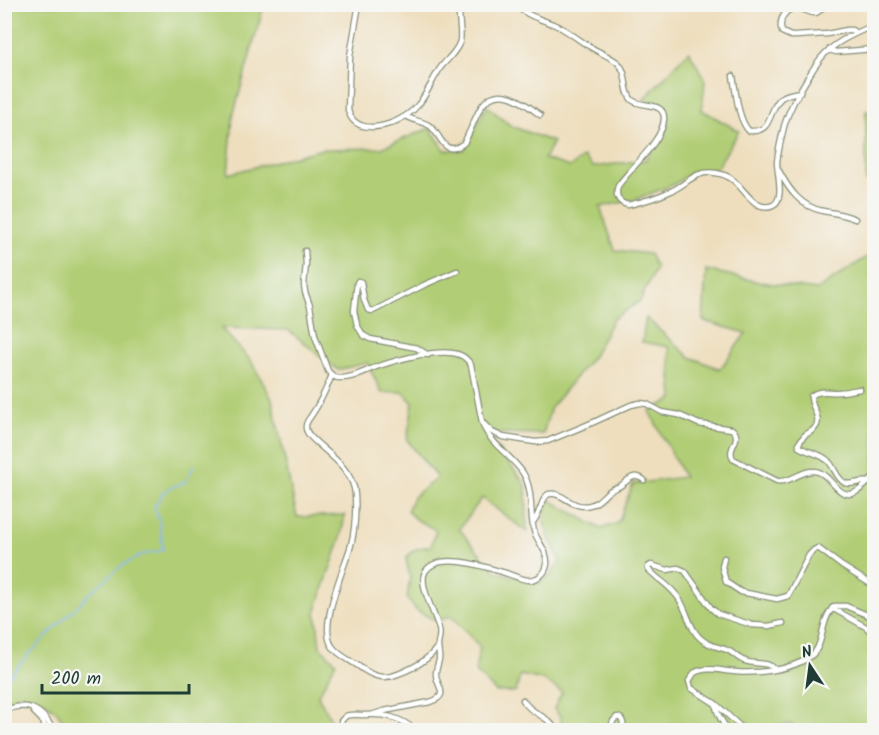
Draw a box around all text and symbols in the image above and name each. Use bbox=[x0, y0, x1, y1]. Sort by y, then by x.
north arrow bbox=[780, 636, 840, 696]
text: N bbox=[799, 640, 815, 666]
scale bar bbox=[42, 657, 189, 695]
text: 200 m bbox=[51, 665, 101, 694]

